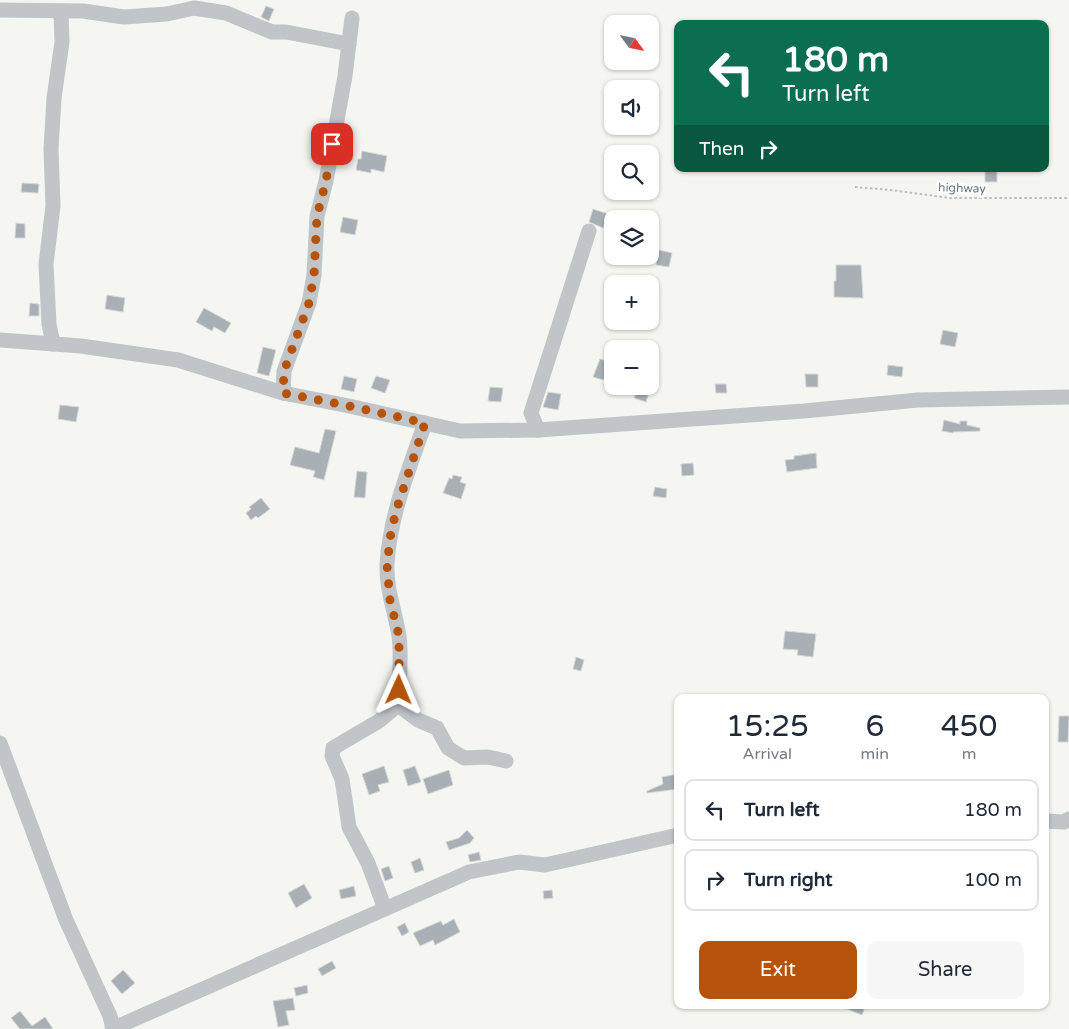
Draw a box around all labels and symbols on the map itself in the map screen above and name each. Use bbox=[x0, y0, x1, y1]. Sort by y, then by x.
north arrow bbox=[604, 15, 659, 70]
pin bbox=[311, 123, 353, 165]
street label: highway bbox=[938, 180, 987, 196]
position arrow bbox=[372, 663, 424, 715]

